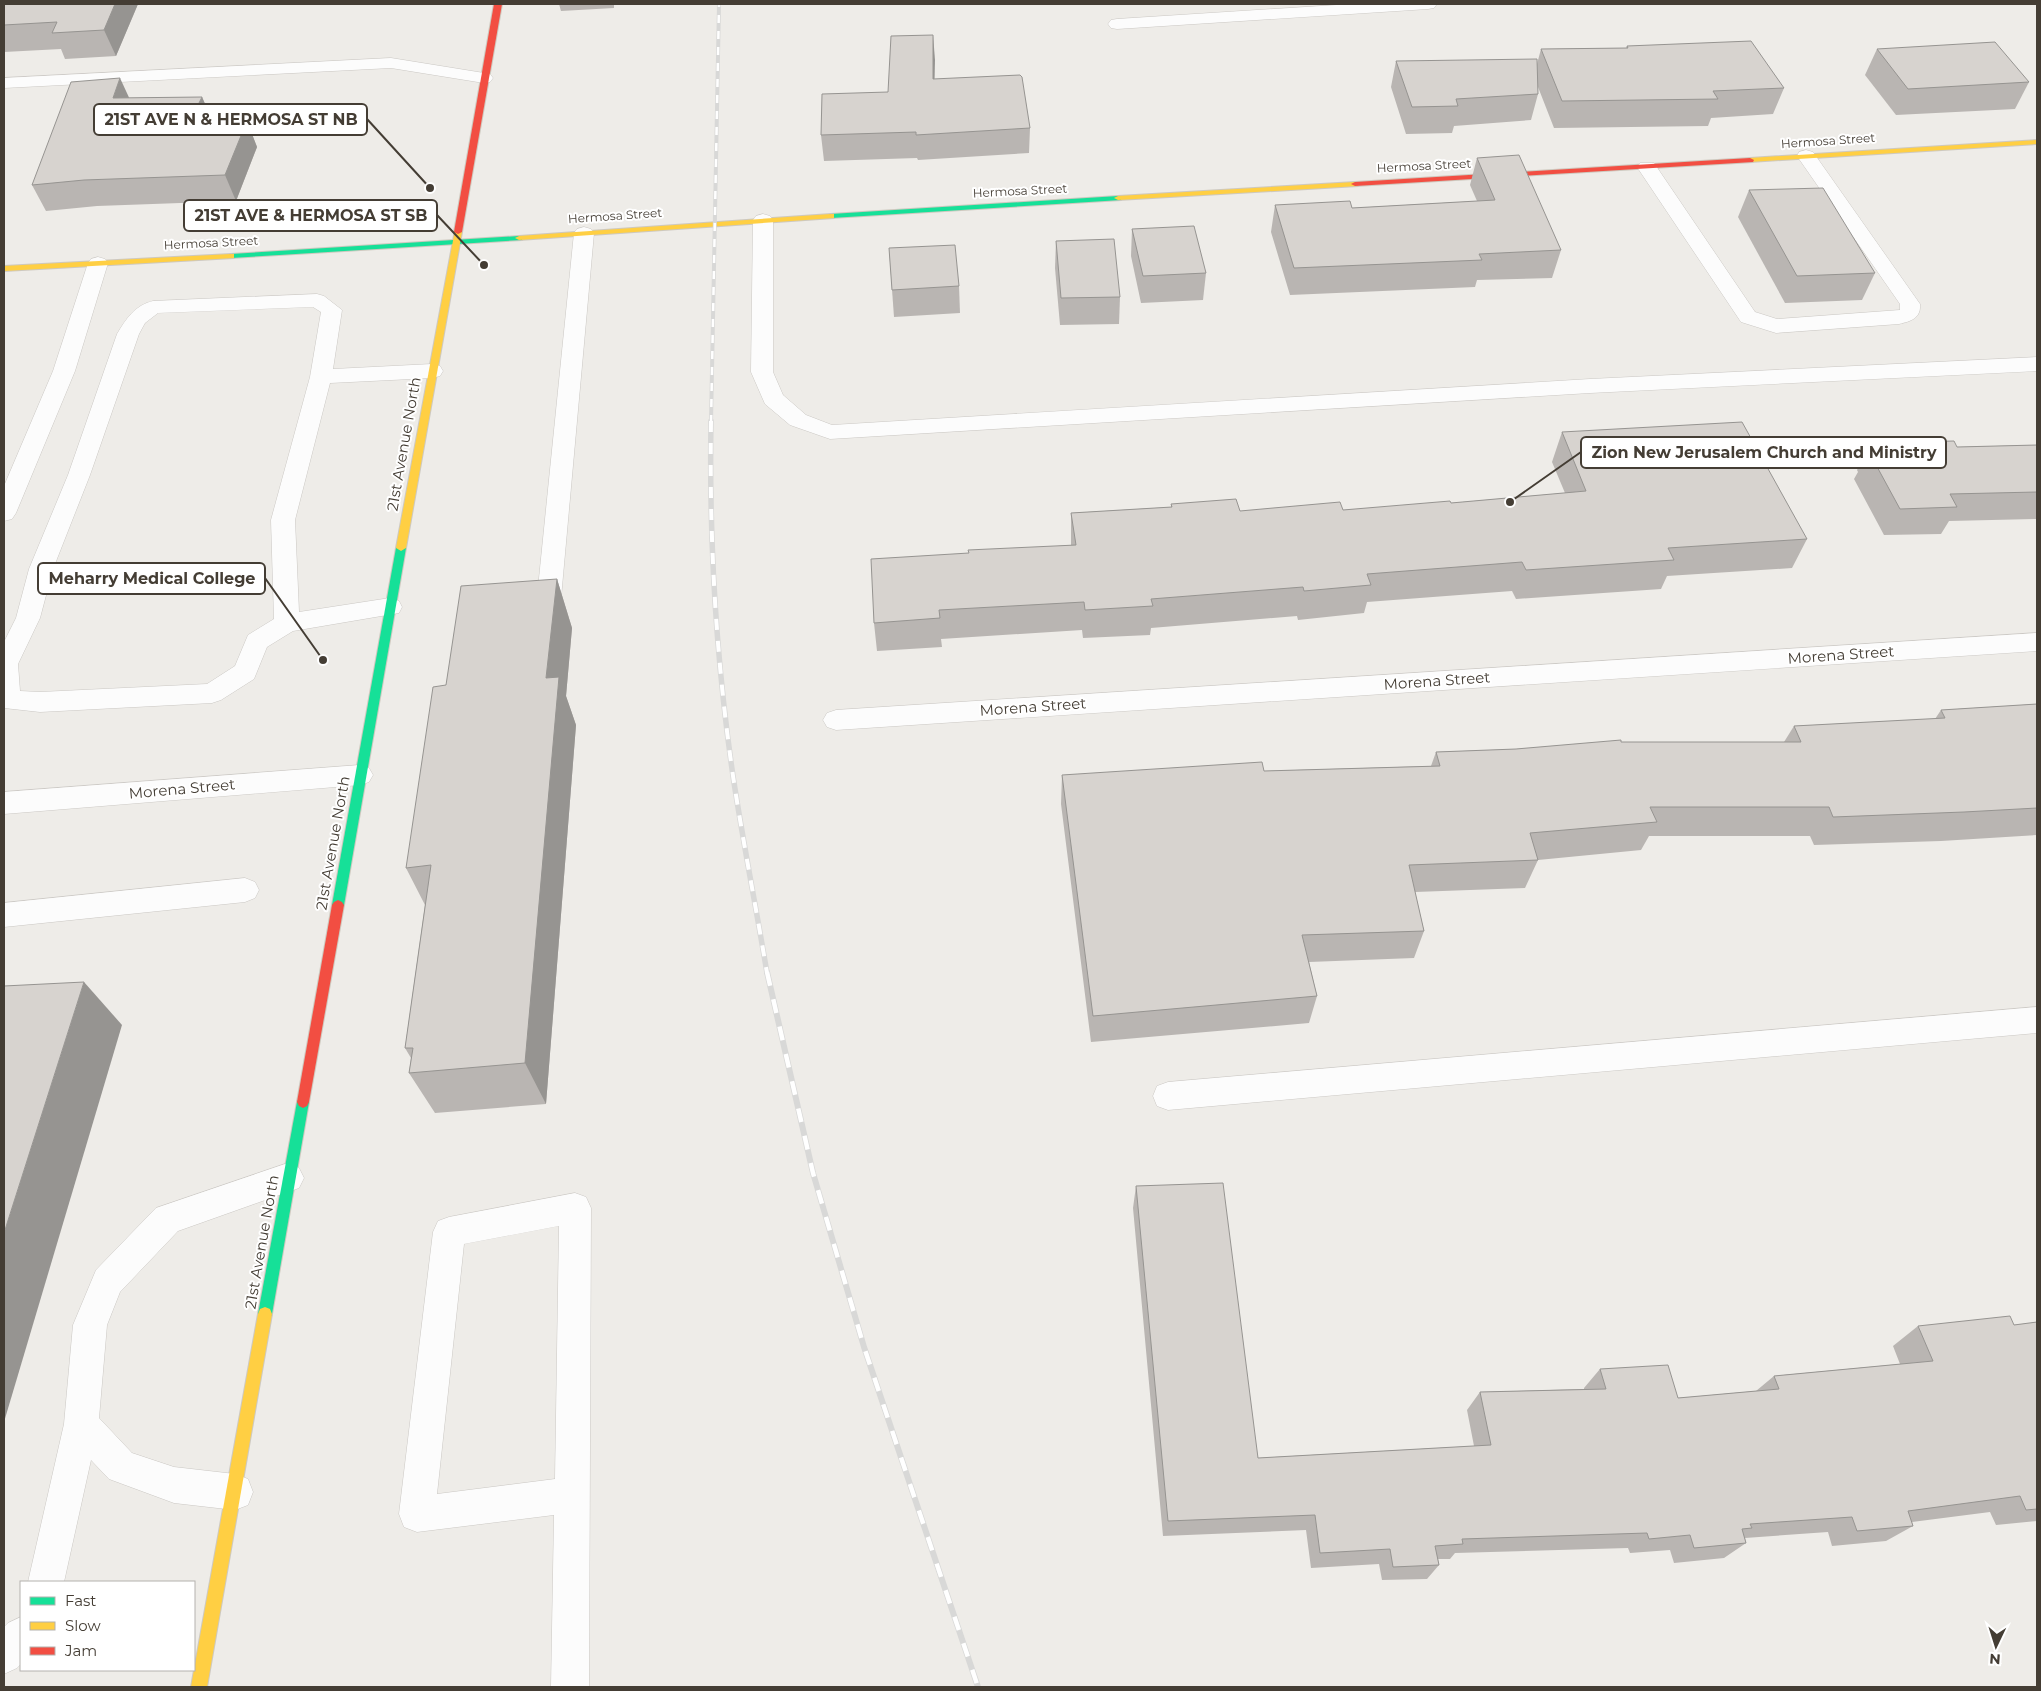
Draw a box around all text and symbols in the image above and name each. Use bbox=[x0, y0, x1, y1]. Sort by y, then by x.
callout: 21ST AVE N & HERMOSA ST NB bbox=[94, 104, 367, 135]
text: 21ST AVE N & HERMOSA ST NB bbox=[104, 110, 358, 129]
street label: Hermosa Street bbox=[1780, 130, 1876, 151]
street label: Hermosa Street bbox=[1376, 156, 1472, 175]
street label: Hermosa Street bbox=[972, 181, 1068, 200]
callout: 21ST AVE & HERMOSA ST SB bbox=[184, 200, 437, 231]
street label: Hermosa Street bbox=[567, 205, 663, 226]
text: 21ST AVE & HERMOSA ST SB bbox=[194, 206, 428, 225]
street label: Hermosa Street bbox=[163, 233, 259, 252]
street label: 21st Avenue North bbox=[382, 375, 425, 512]
callout: Zion New Jerusalem Church and Ministry bbox=[1581, 437, 1946, 468]
text: Zion New Jerusalem Church and Ministry bbox=[1591, 443, 1937, 462]
callout: Meharry Medical College bbox=[38, 563, 265, 594]
text: Meharry Medical College bbox=[49, 569, 255, 588]
street label: Morena Street bbox=[1787, 641, 1895, 668]
street label: Morena Street bbox=[1383, 667, 1491, 694]
street label: Morena Street bbox=[979, 693, 1087, 720]
street label: Morena Street bbox=[128, 774, 236, 803]
street label: 21st Avenue North bbox=[311, 774, 354, 911]
street label: 21st Avenue North bbox=[240, 1173, 283, 1310]
legend bbox=[20, 1581, 195, 1671]
text: Fast bbox=[65, 1591, 96, 1610]
text: Slow bbox=[65, 1616, 101, 1635]
north arrow bbox=[1971, 1621, 2021, 1671]
text: Jam bbox=[64, 1641, 97, 1660]
text: N bbox=[1989, 1650, 2001, 1668]

